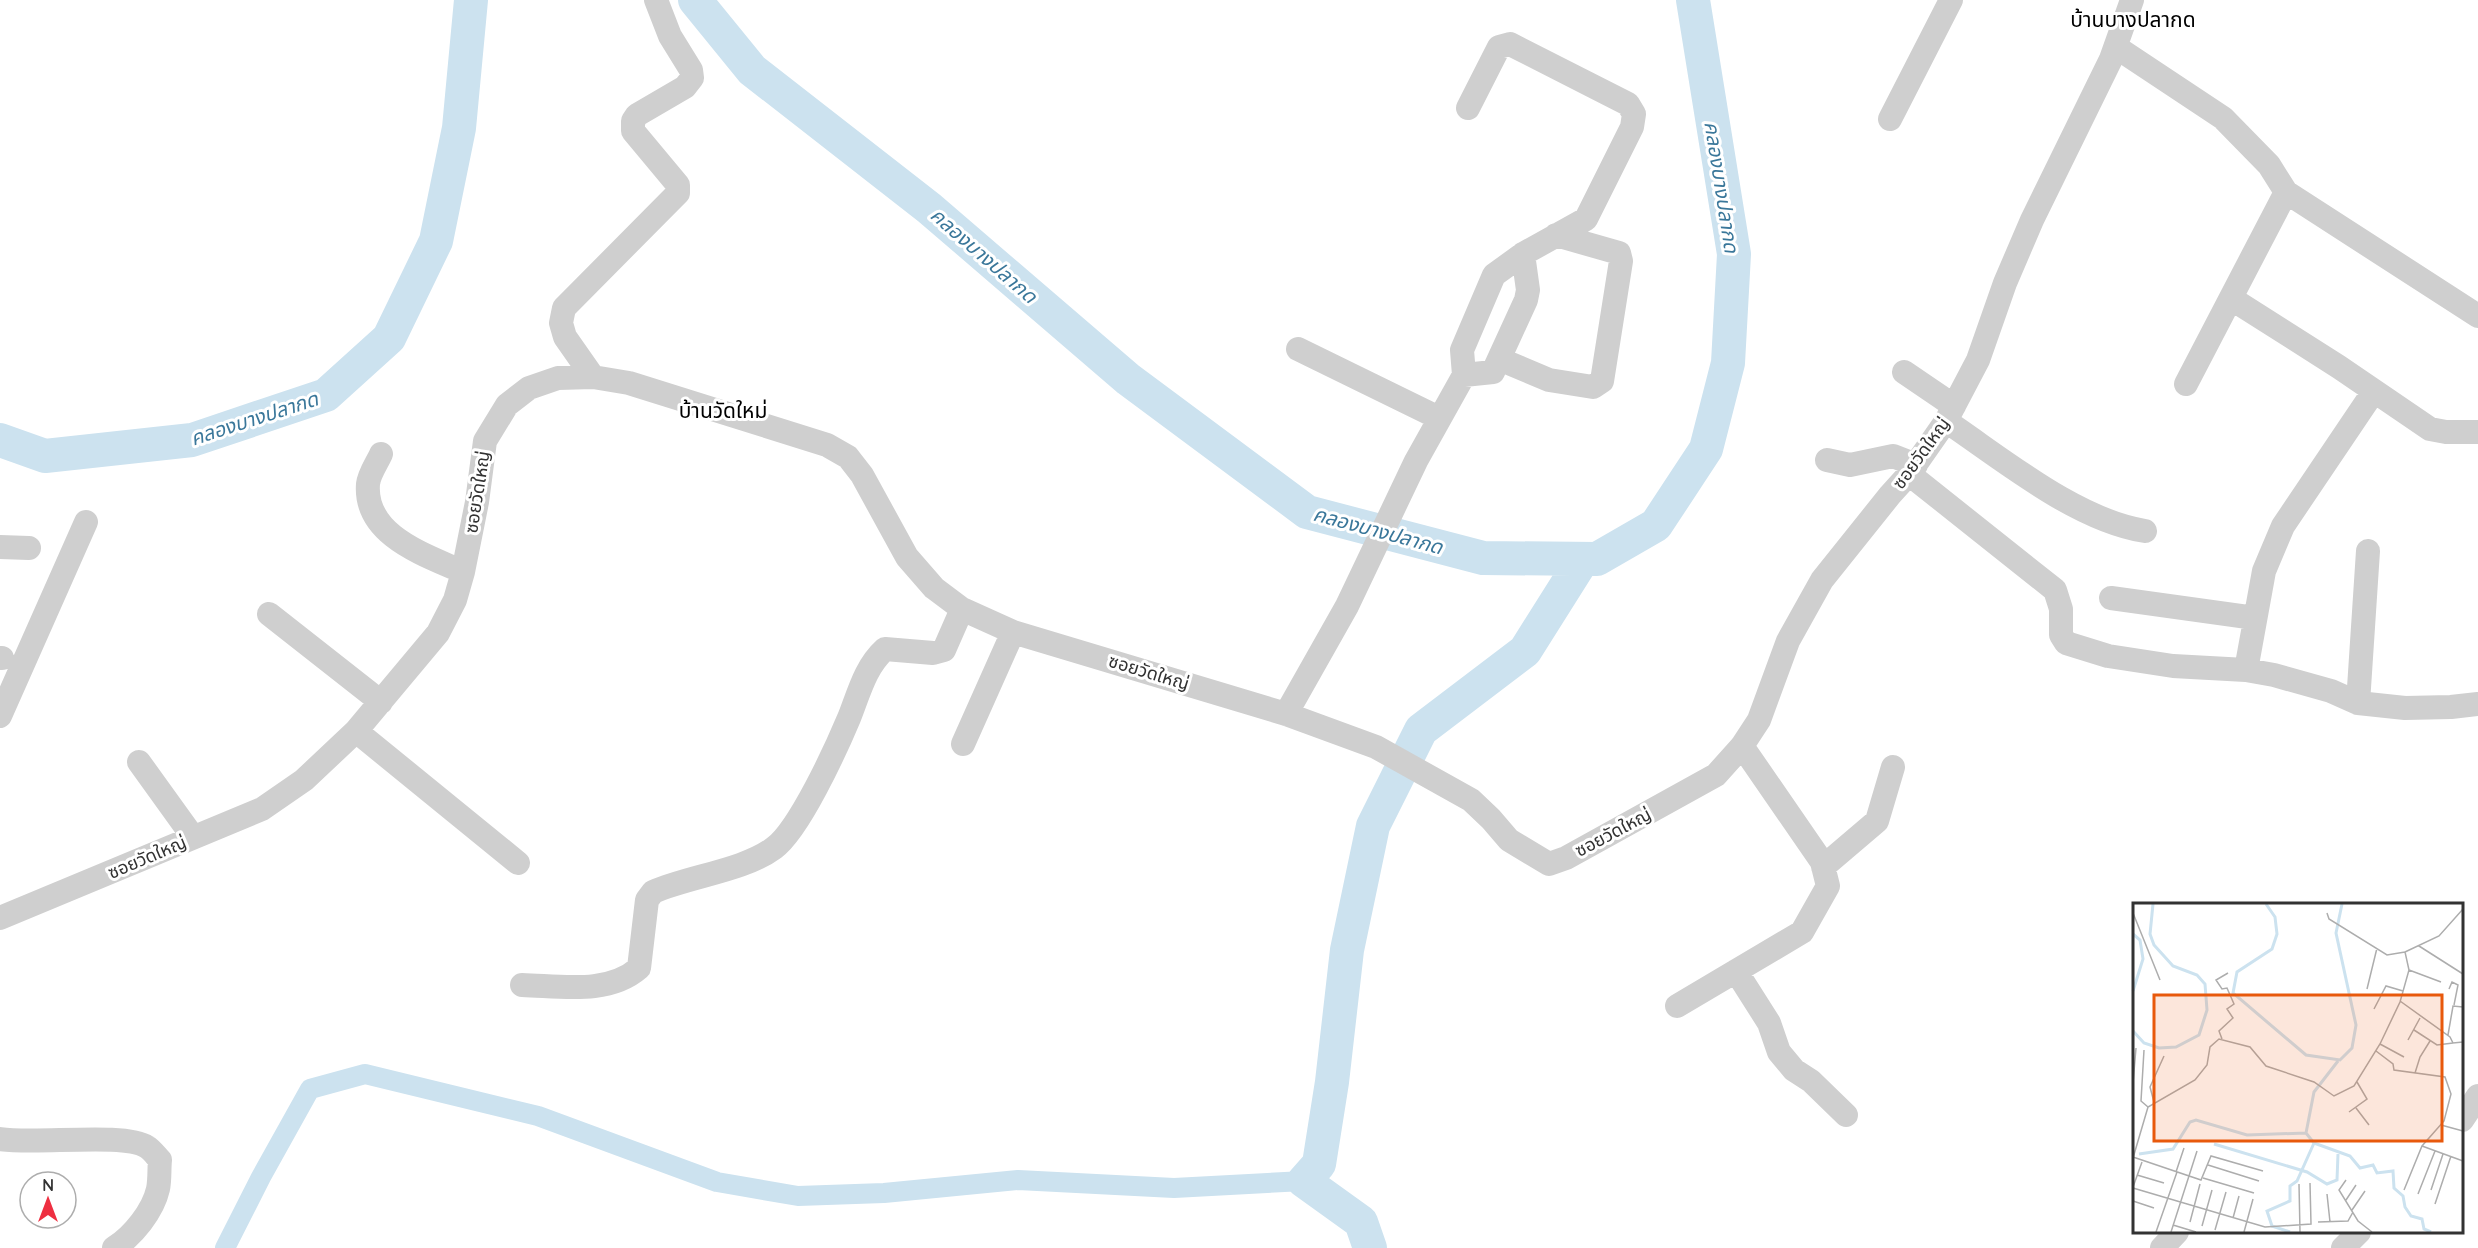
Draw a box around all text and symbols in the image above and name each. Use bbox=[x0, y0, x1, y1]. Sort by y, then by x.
district label: บ้านบางปลากด bbox=[2070, 6, 2196, 32]
water label: คลองบางปลากด bbox=[1699, 119, 1745, 255]
water label: คลองบางปลากด bbox=[926, 202, 1043, 308]
water label: คลองบางปลากด bbox=[187, 385, 322, 450]
district label: บ้านวัดใหม่ bbox=[679, 397, 767, 423]
street label: ซอยวัดใหญ่ bbox=[1887, 413, 1955, 493]
street label: ซอยวัดใหญ่ bbox=[459, 449, 495, 535]
water label: คลองบางปลากด bbox=[1311, 501, 1446, 559]
street label: ซอยวัดใหญ่ bbox=[1106, 649, 1192, 695]
street label: ซอยวัดใหญ่ bbox=[1571, 802, 1655, 862]
street label: ซอยวัดใหญ่ bbox=[104, 830, 190, 884]
inset map bbox=[2133, 903, 2463, 1233]
north arrow bbox=[18, 1170, 78, 1230]
text: N bbox=[42, 1175, 54, 1195]

